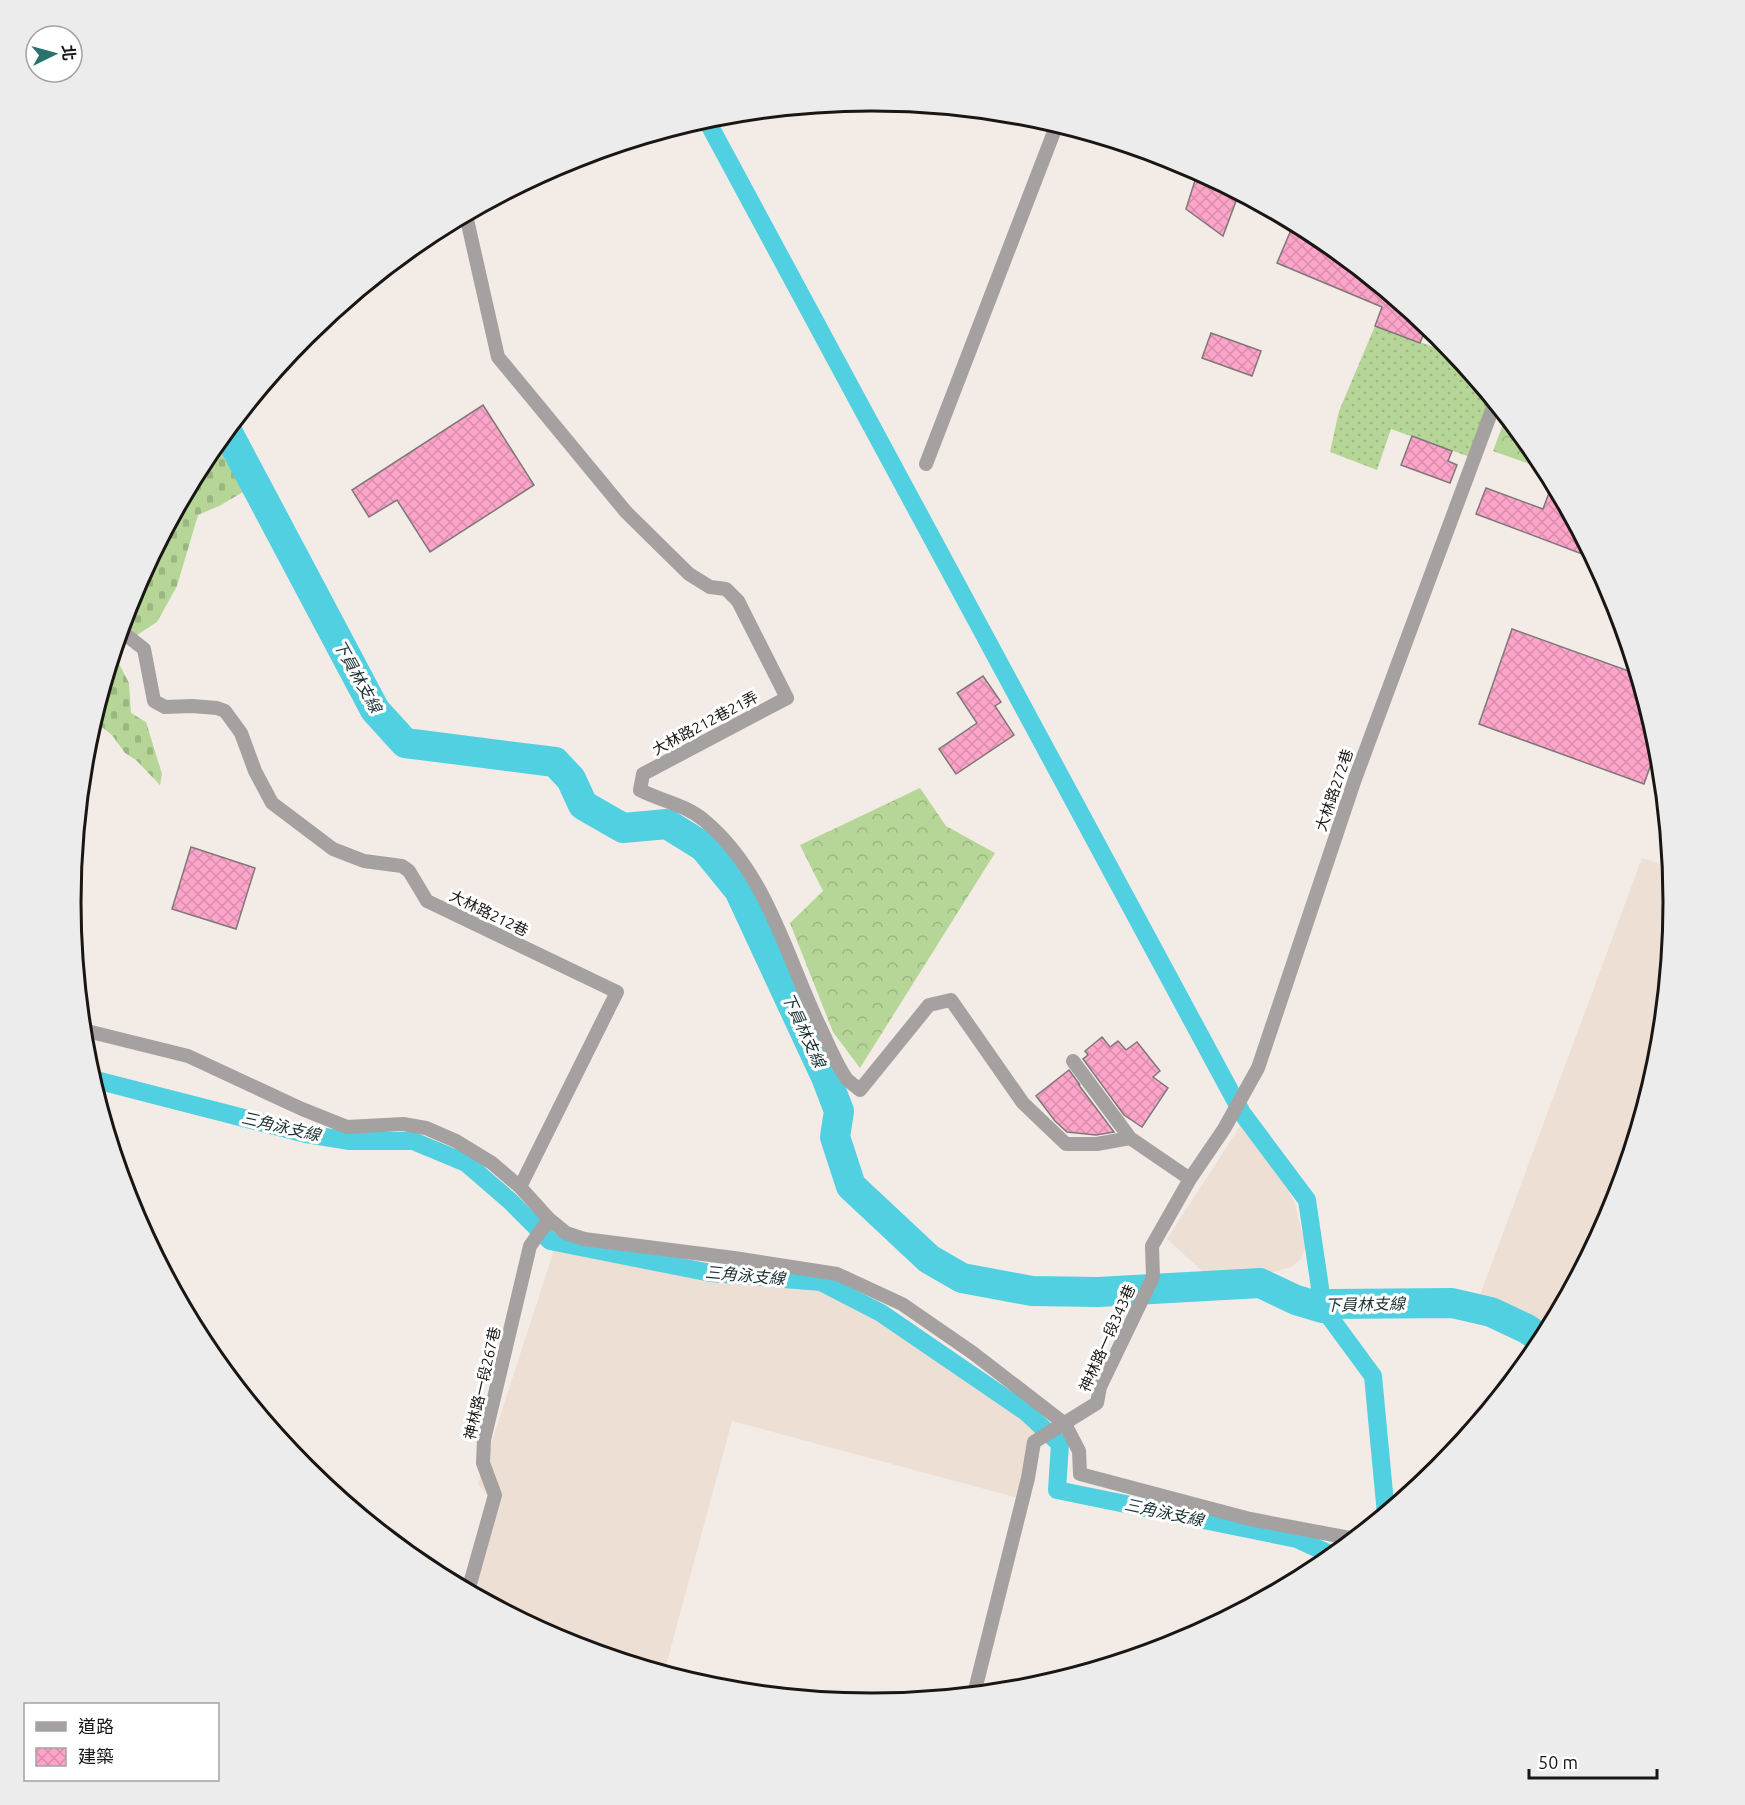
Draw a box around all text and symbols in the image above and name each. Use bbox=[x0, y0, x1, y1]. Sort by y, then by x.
north arrow bbox=[24, 24, 84, 84]
text: 北 bbox=[59, 44, 79, 61]
water label: 下員林支線 bbox=[331, 637, 386, 717]
street label: 大林路212巷21弄 bbox=[649, 688, 761, 758]
street label: 大林路272巷 bbox=[1312, 747, 1356, 833]
street label: 大林路212巷 bbox=[447, 887, 531, 939]
water label: 下員林支線 bbox=[779, 990, 830, 1072]
water label: 三角泳支線 bbox=[240, 1108, 324, 1144]
water label: 三角泳支線 bbox=[704, 1263, 788, 1288]
street label: 神林路一段343巷 bbox=[1076, 1282, 1138, 1394]
water label: 下員林支線 bbox=[1325, 1294, 1407, 1314]
street label: 神林路一段267巷 bbox=[461, 1325, 503, 1441]
water label: 三角泳支線 bbox=[1123, 1495, 1207, 1530]
legend bbox=[24, 1703, 219, 1781]
text: 道路 bbox=[78, 1716, 114, 1736]
scale bar bbox=[1529, 1742, 1656, 1780]
text: 建築 bbox=[78, 1746, 114, 1766]
text: 50 m bbox=[1538, 1752, 1578, 1772]

